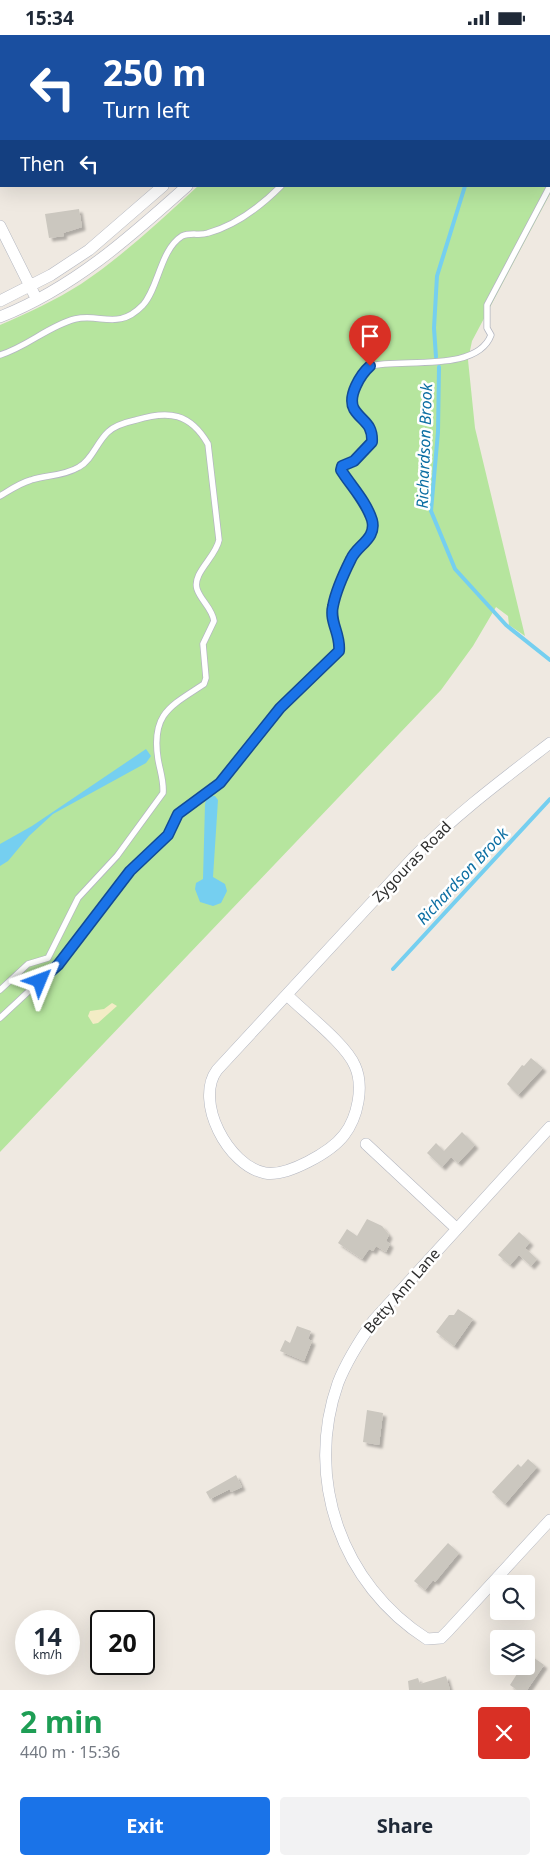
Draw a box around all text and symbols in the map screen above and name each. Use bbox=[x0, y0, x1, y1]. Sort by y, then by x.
text: 15:34 bbox=[25, 5, 74, 31]
text: 250 m bbox=[103, 49, 206, 96]
icon: left bbox=[20, 55, 85, 120]
text: Turn left bbox=[103, 94, 190, 124]
icon: left bbox=[75, 150, 103, 178]
text: Then bbox=[20, 151, 65, 177]
pin bbox=[349, 315, 391, 366]
icon: arrive bbox=[356, 322, 384, 350]
water label: Richardson Brook bbox=[411, 382, 437, 509]
street label: Zygouras Road bbox=[368, 817, 455, 906]
water label: Richardson Brook bbox=[411, 822, 513, 929]
position arrow bbox=[13, 954, 65, 1006]
street label: Betty Ann Lane bbox=[359, 1244, 444, 1337]
map controls bbox=[490, 1575, 535, 1675]
button: search bbox=[490, 1575, 535, 1620]
speed limit sign: 20 bbox=[90, 1610, 155, 1675]
text: 14 bbox=[33, 1619, 62, 1653]
button: layers bbox=[490, 1630, 535, 1675]
text: km/h bbox=[33, 1646, 62, 1663]
text: 2 min bbox=[20, 1701, 103, 1742]
button: close bbox=[478, 1707, 530, 1759]
text: 440 m · 15:36 bbox=[20, 1741, 120, 1763]
button: Exit bbox=[20, 1797, 270, 1855]
button: Share bbox=[280, 1797, 530, 1855]

